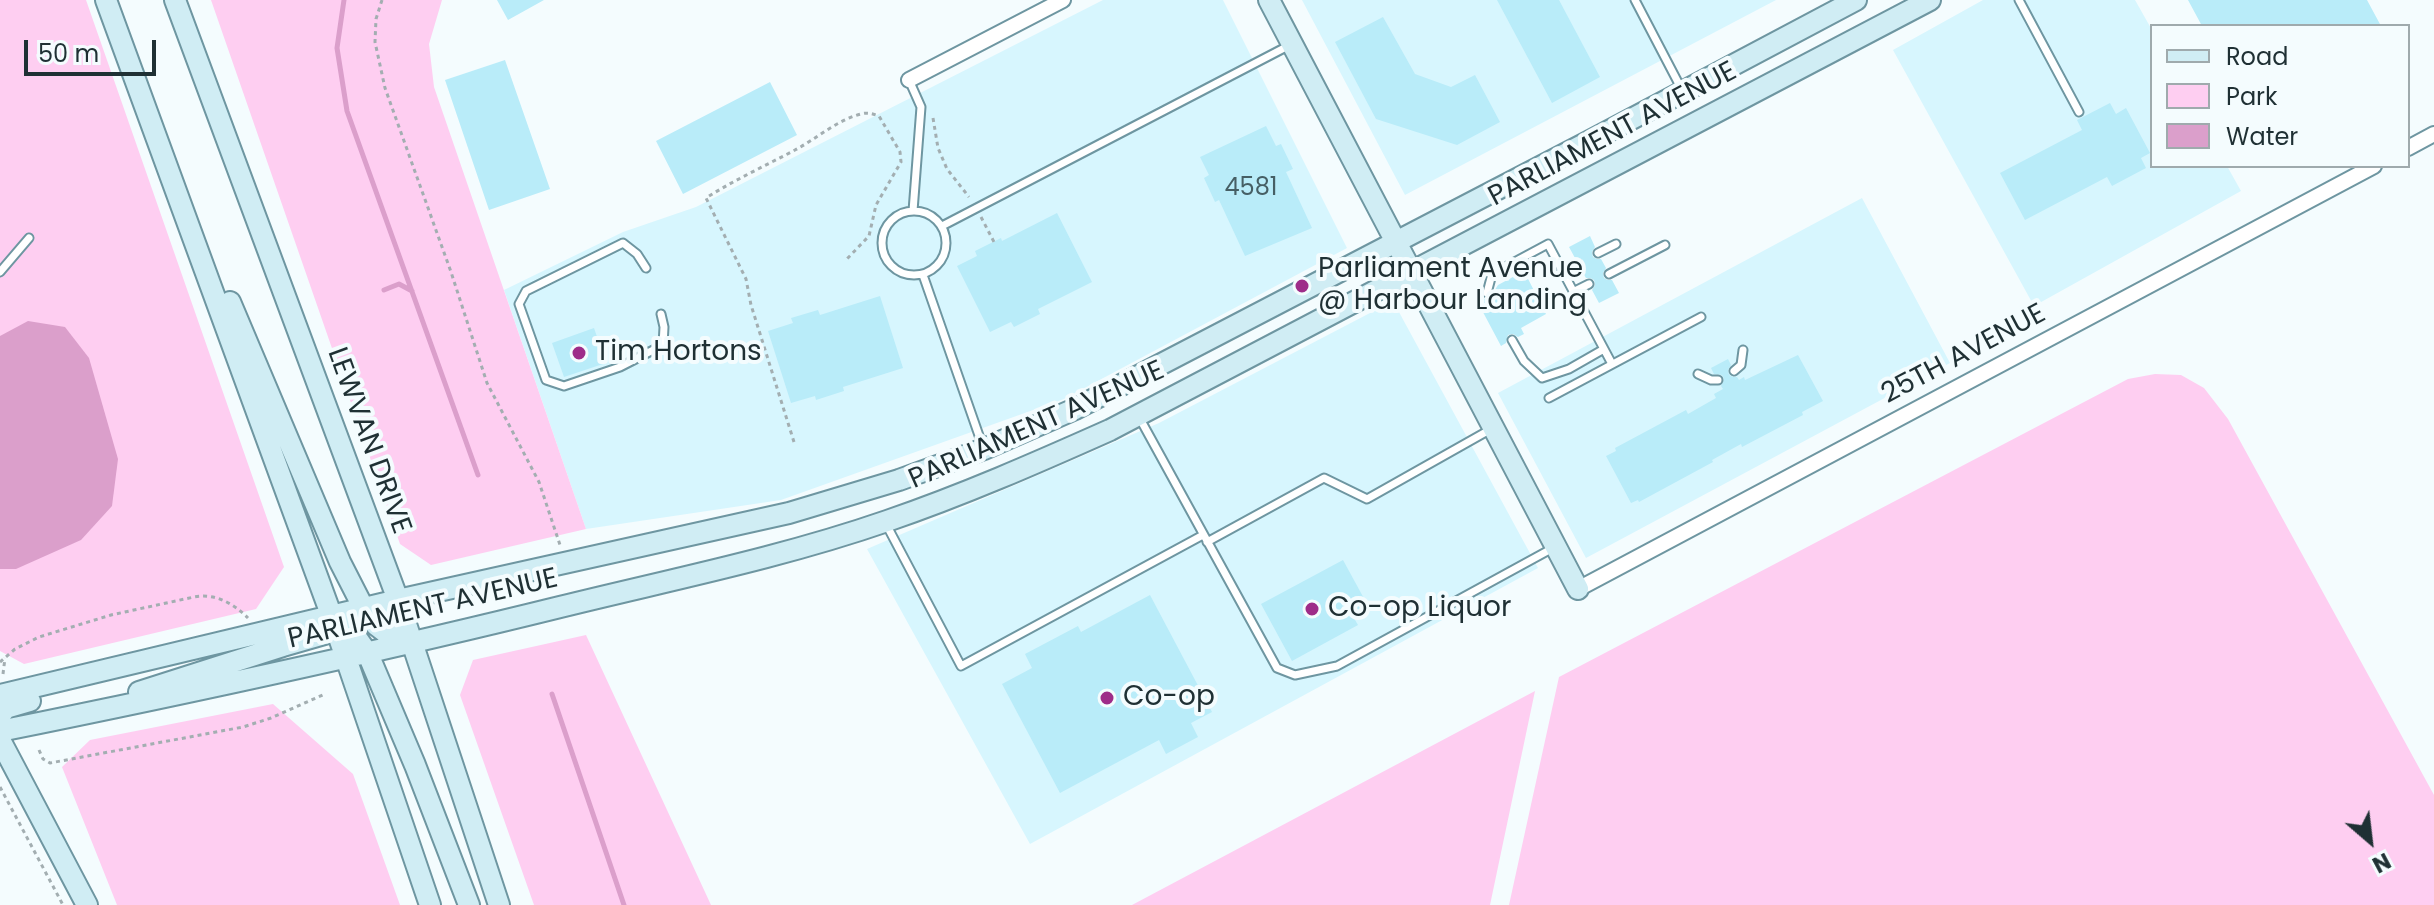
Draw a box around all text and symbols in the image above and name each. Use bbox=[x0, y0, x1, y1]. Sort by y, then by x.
scale bar bbox=[28, 24, 160, 74]
legend bbox=[2150, 24, 2410, 168]
text: 50 m bbox=[38, 37, 99, 70]
text: Road bbox=[2226, 40, 2288, 73]
street label: PARLIAMENT AVENUE bbox=[1483, 55, 1743, 215]
text: Park bbox=[2226, 80, 2277, 113]
text: Water bbox=[2226, 120, 2298, 153]
house number: 4581 bbox=[1225, 175, 1277, 203]
place label: Parliament Avenue @ Harbour Landing bbox=[1318, 253, 1587, 319]
marker: Parliament Avenue @ Harbour Landing bbox=[1293, 277, 1311, 295]
street label: 25TH AVENUE bbox=[1876, 298, 2052, 412]
place label: Tim Hortons bbox=[595, 336, 762, 370]
street label: LEWVAN DRIVE bbox=[319, 343, 417, 539]
marker: Tim Hortons bbox=[570, 344, 588, 362]
street label: PARLIAMENT AVENUE bbox=[904, 355, 1170, 497]
street label: PARLIAMENT AVENUE bbox=[285, 563, 561, 657]
place label: Co-op Liquor bbox=[1328, 592, 1511, 626]
marker: Co-op Liquor bbox=[1303, 600, 1321, 618]
place label: Co-op bbox=[1123, 681, 1215, 715]
marker: Co-op bbox=[1098, 689, 1116, 707]
north arrow bbox=[2330, 801, 2410, 881]
text: N bbox=[2367, 845, 2396, 880]

